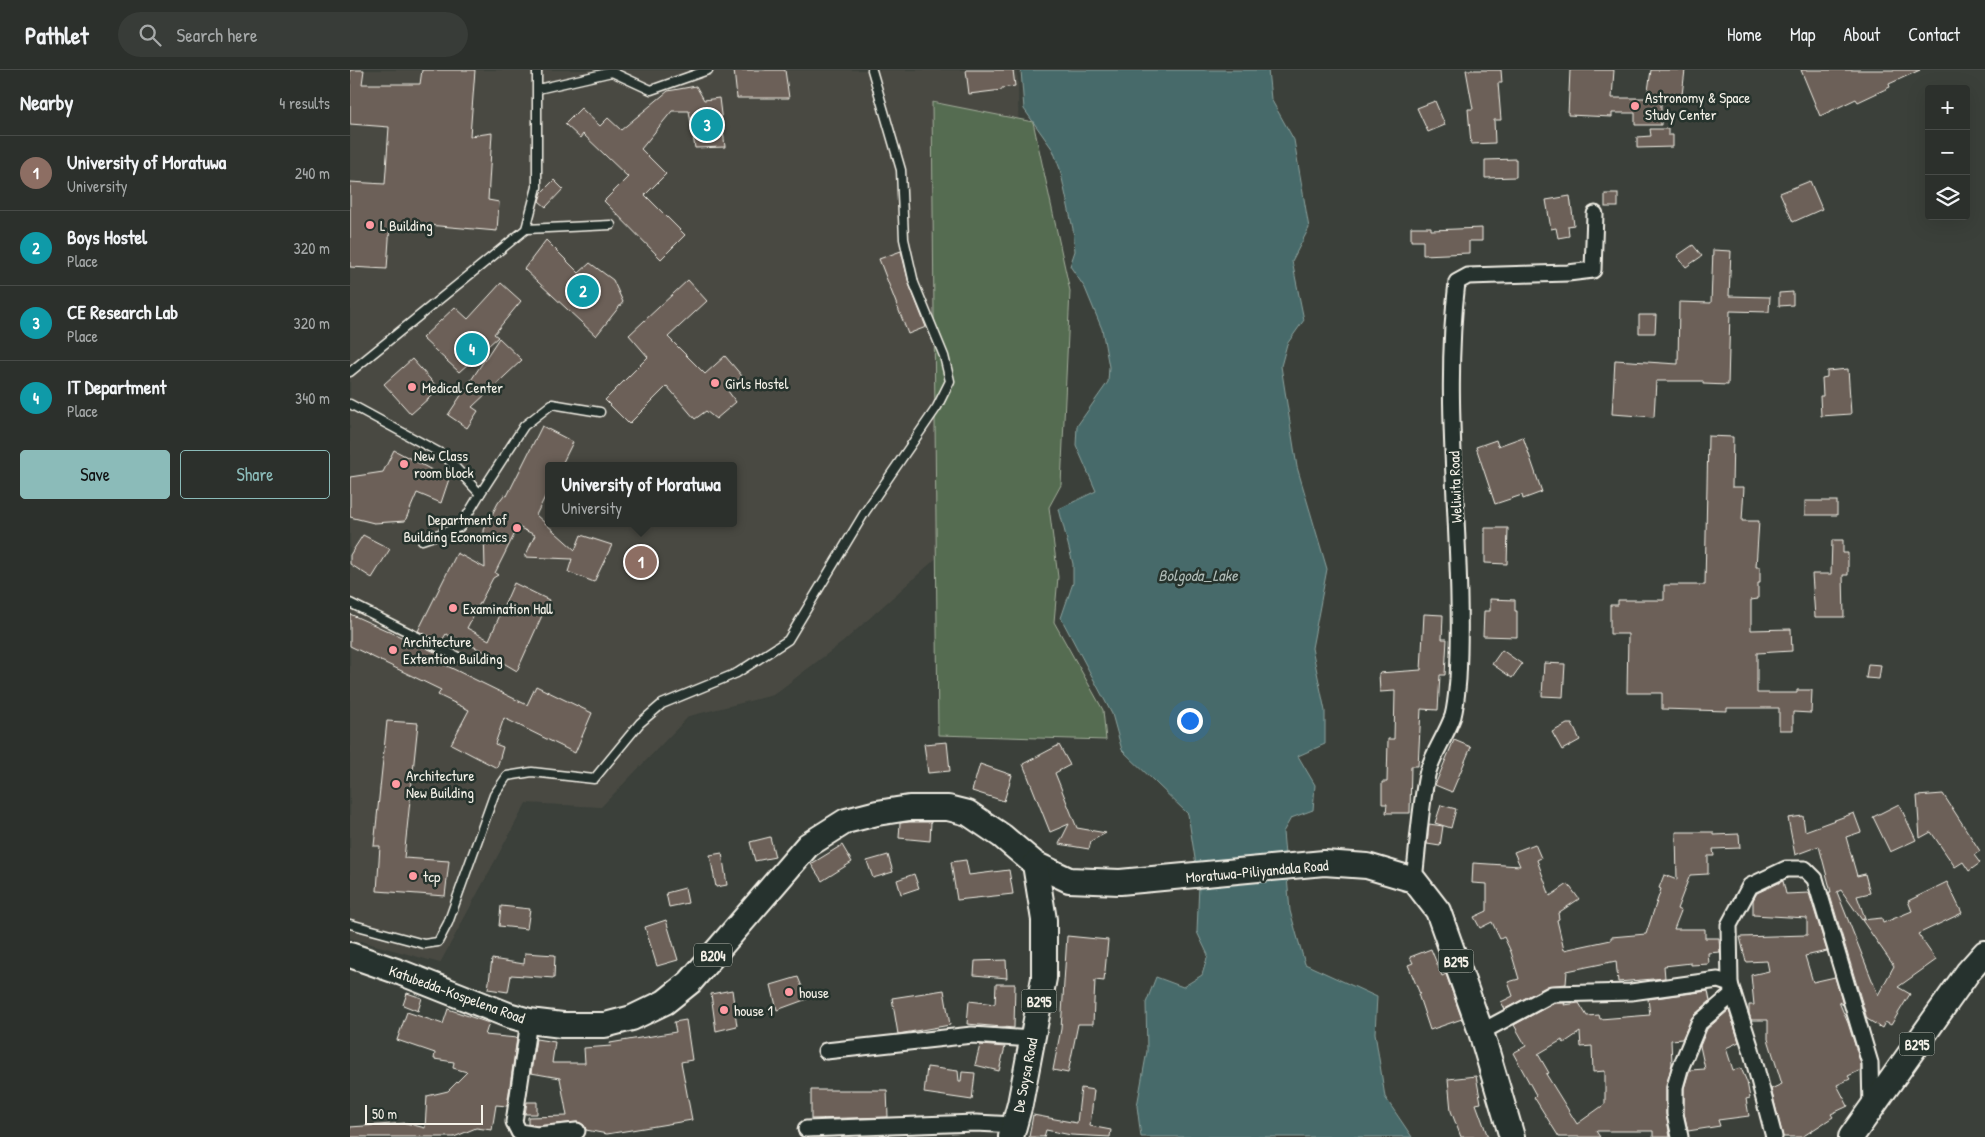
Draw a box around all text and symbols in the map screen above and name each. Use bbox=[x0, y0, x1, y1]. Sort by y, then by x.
search box bbox=[118, 12, 468, 57]
text: Pathlet bbox=[25, 19, 88, 51]
icon: search bbox=[136, 21, 164, 49]
text: Search here bbox=[176, 22, 258, 48]
text: Home bbox=[1727, 22, 1762, 47]
text: Map bbox=[1790, 22, 1815, 47]
text: About bbox=[1843, 22, 1880, 47]
text: Contact bbox=[1908, 22, 1960, 47]
map controls bbox=[1925, 85, 1970, 220]
button: + bbox=[1925, 85, 1970, 130]
place label: Astronomy & Space Study Center bbox=[1645, 87, 1750, 125]
text: Nearby bbox=[20, 88, 73, 117]
text: 4 results bbox=[279, 92, 330, 114]
marker: Astronomy & Space Study Center bbox=[1629, 100, 1641, 112]
pin: 3 bbox=[691, 106, 723, 144]
button: − bbox=[1925, 130, 1970, 175]
text: University of Moratuwa bbox=[67, 149, 226, 175]
text: 1 bbox=[33, 162, 39, 184]
text: 240 m bbox=[295, 162, 330, 184]
text: University bbox=[67, 175, 128, 197]
button: layers bbox=[1925, 175, 1970, 220]
place label: L Building bbox=[380, 215, 433, 236]
marker: L Building bbox=[364, 219, 376, 231]
text: Boys Hostel bbox=[67, 224, 147, 250]
text: 2 bbox=[32, 237, 40, 259]
text: 320 m bbox=[294, 237, 330, 259]
text: Place bbox=[67, 250, 98, 272]
pin: 2 bbox=[567, 272, 599, 310]
text: CE Research Lab bbox=[67, 299, 178, 325]
text: 3 bbox=[32, 312, 40, 334]
text: 320 m bbox=[294, 312, 330, 334]
text: Place bbox=[67, 325, 98, 347]
pin: 4 bbox=[456, 330, 488, 368]
place label: Girls Hostel bbox=[725, 373, 789, 394]
text: IT Department bbox=[67, 374, 166, 400]
place label: Medical Center bbox=[422, 377, 503, 398]
marker: Girls Hostel bbox=[709, 377, 721, 389]
marker: Medical Center bbox=[406, 381, 418, 393]
text: 4 bbox=[33, 387, 39, 409]
text: 340 m bbox=[295, 387, 330, 409]
text: Place bbox=[67, 400, 98, 422]
place label: New Class room block bbox=[414, 445, 474, 483]
button: Save bbox=[20, 450, 170, 499]
button: Share bbox=[180, 450, 330, 499]
street label: Weliwita Road bbox=[1443, 451, 1467, 523]
marker: New Class room block bbox=[398, 458, 410, 470]
popup bbox=[545, 462, 737, 527]
text: University of Moratuwa bbox=[561, 471, 721, 497]
text: University bbox=[561, 497, 622, 519]
place label: Department of Building Economics bbox=[403, 509, 508, 547]
marker: Department of Building Economics bbox=[511, 522, 523, 534]
pin: 1 bbox=[625, 543, 657, 581]
water label: Bolgoda_Lake bbox=[1158, 564, 1238, 586]
place label: Examination Hall bbox=[463, 598, 553, 619]
marker: Examination Hall bbox=[447, 602, 459, 614]
place label: Architecture Extention Building bbox=[403, 631, 503, 669]
marker: Architecture Extention Building bbox=[387, 644, 399, 656]
your location bbox=[1177, 708, 1203, 734]
place label: Architecture New Building bbox=[406, 765, 474, 803]
marker: Architecture New Building bbox=[390, 778, 402, 790]
street label: Moratuwa-Piliyandala Road bbox=[1185, 854, 1329, 888]
place label: tcp bbox=[423, 866, 441, 887]
marker: tcp bbox=[407, 870, 419, 882]
road number: B204 bbox=[694, 944, 732, 966]
road number: B295 bbox=[1438, 949, 1474, 972]
street label: Katubedda-Kospelena Road bbox=[386, 960, 528, 1028]
place label: house bbox=[799, 982, 829, 1003]
marker: house bbox=[783, 986, 795, 998]
road number: B295 bbox=[1022, 989, 1056, 1012]
place label: house 1 bbox=[734, 1000, 773, 1021]
marker: house 1 bbox=[718, 1004, 730, 1016]
road number: B295 bbox=[1900, 1032, 1934, 1056]
street label: De Soysa Road bbox=[1007, 1036, 1043, 1114]
scale bar bbox=[365, 1102, 482, 1125]
text: 50 m bbox=[372, 1104, 397, 1123]

